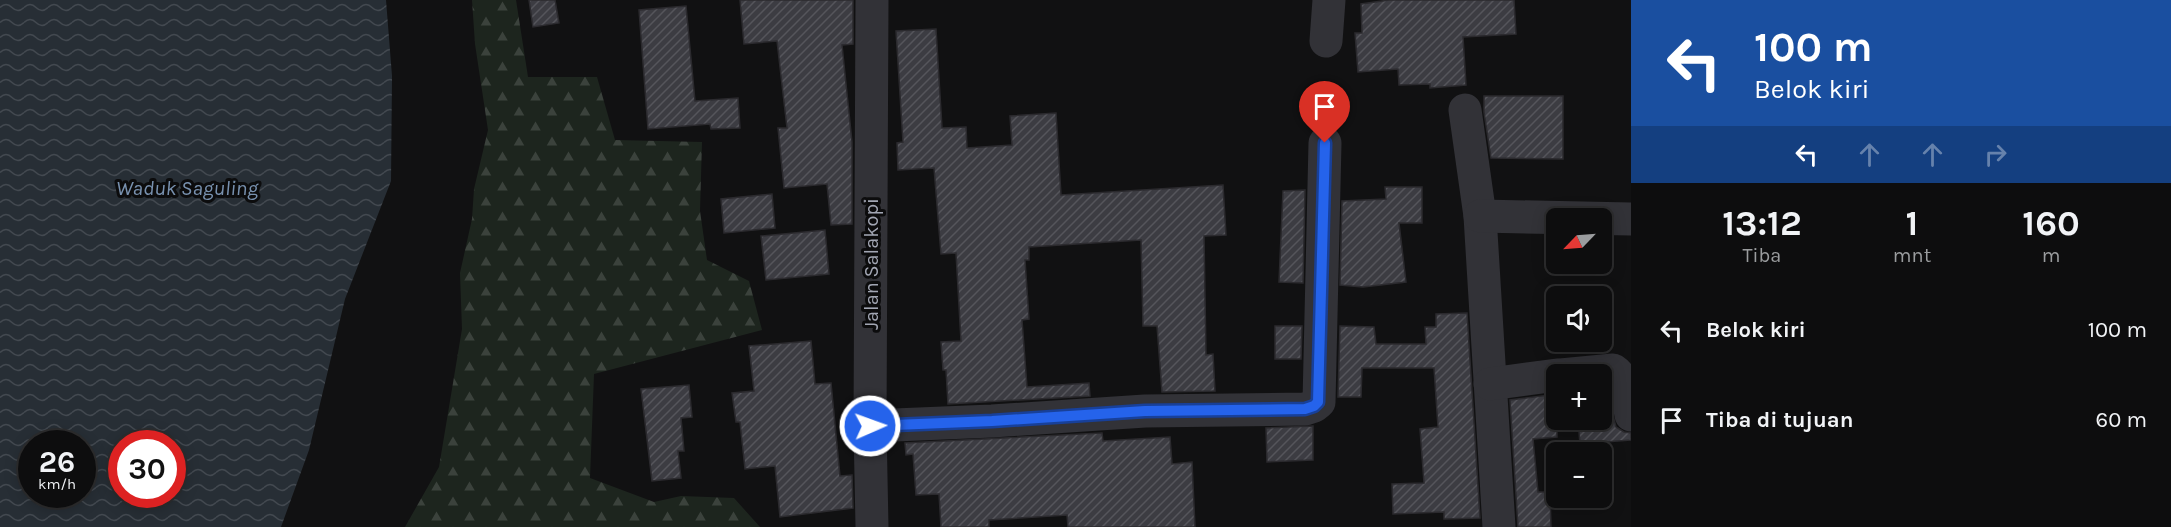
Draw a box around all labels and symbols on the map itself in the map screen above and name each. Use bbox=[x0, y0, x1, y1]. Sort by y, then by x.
pin bbox=[1299, 81, 1350, 143]
water label: Waduk Saguling bbox=[116, 176, 259, 200]
street label: Jalan Salakopi bbox=[860, 198, 883, 330]
north arrow bbox=[1546, 208, 1612, 274]
position arrow bbox=[838, 394, 902, 458]
speed limit sign: 30 bbox=[108, 430, 186, 508]

